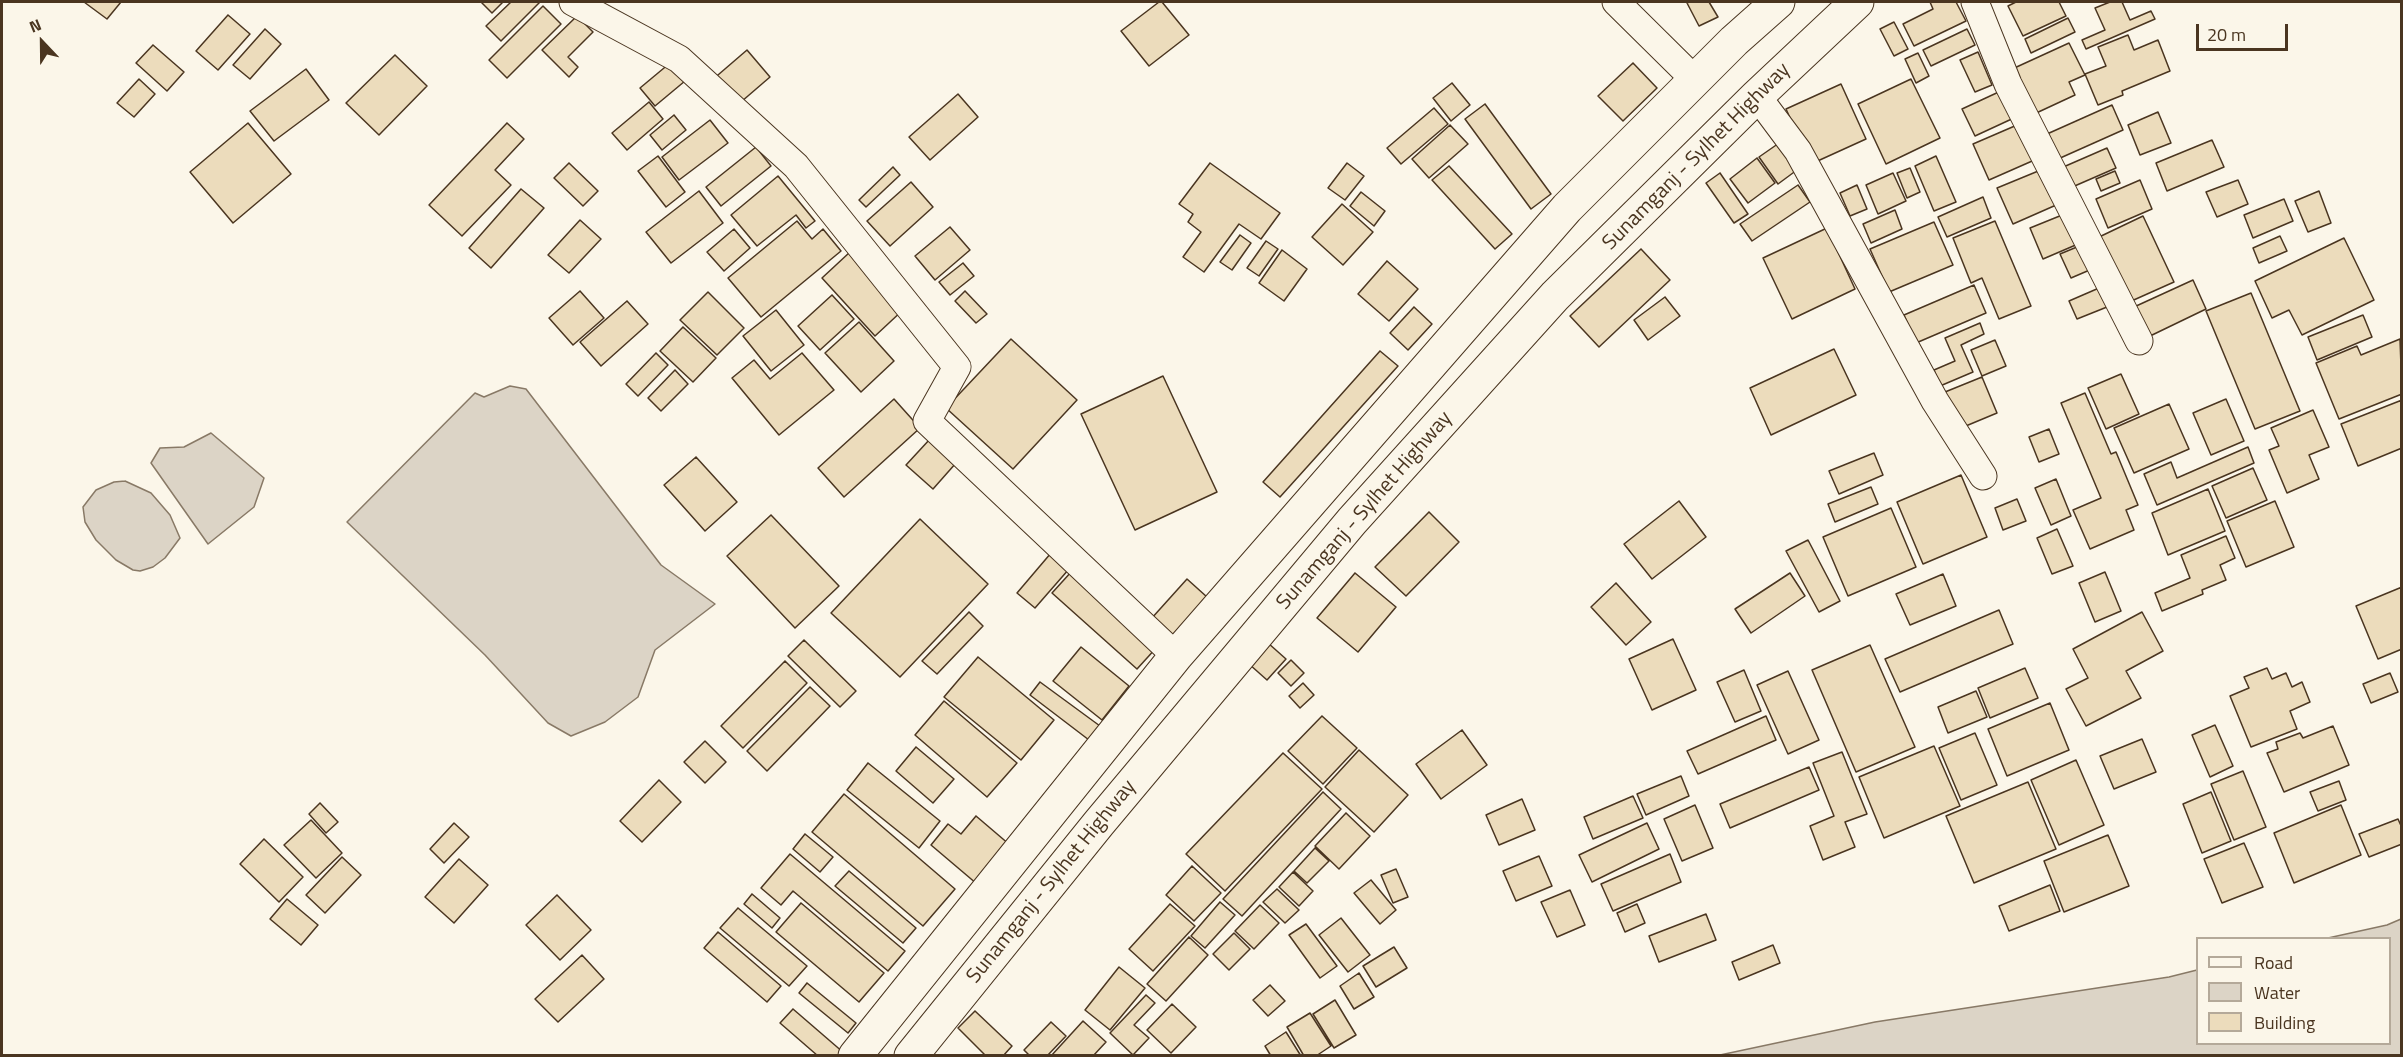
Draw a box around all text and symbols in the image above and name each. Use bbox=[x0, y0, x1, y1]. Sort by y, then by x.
north arrow bbox=[12, 12, 72, 72]
text: N bbox=[26, 12, 45, 39]
scale bar bbox=[2199, 12, 2290, 50]
text: 20 m bbox=[2207, 21, 2246, 48]
street label: Sunamganj - Sylhet Highway bbox=[1598, 58, 1796, 256]
street label: Sunamganj - Sylhet Highway bbox=[1272, 407, 1458, 615]
street label: Sunamganj - Sylhet Highway bbox=[962, 775, 1142, 989]
legend bbox=[2196, 937, 2391, 1045]
text: Road bbox=[2254, 949, 2293, 976]
text: Water bbox=[2254, 979, 2300, 1006]
text: Building bbox=[2254, 1009, 2315, 1036]

